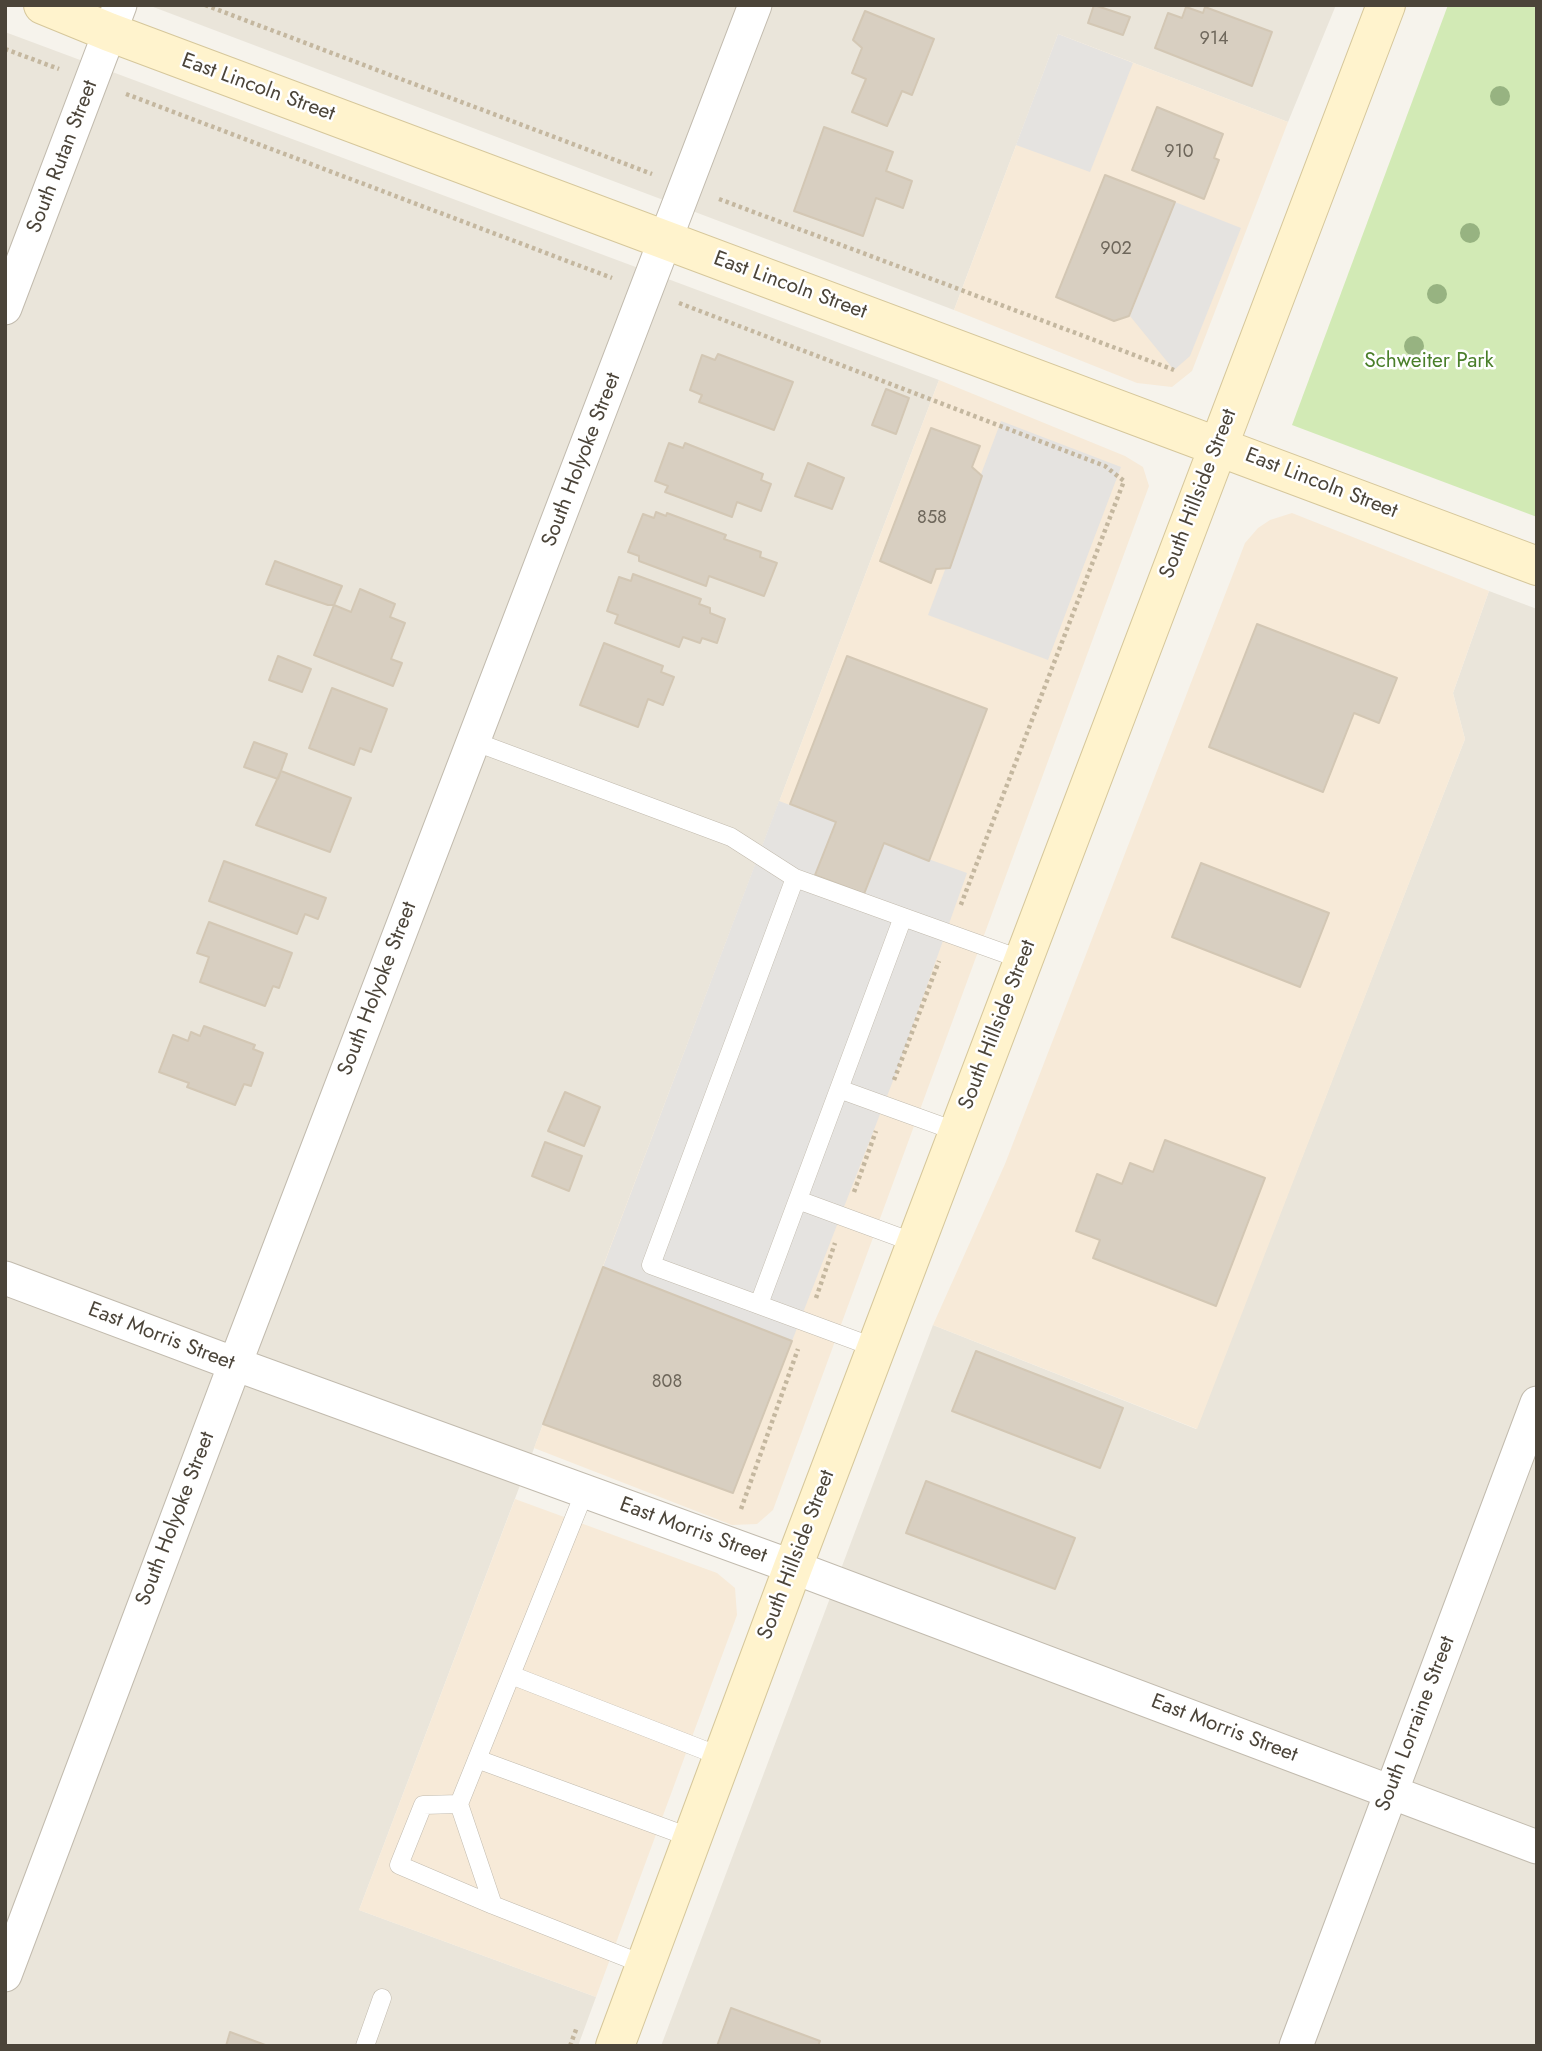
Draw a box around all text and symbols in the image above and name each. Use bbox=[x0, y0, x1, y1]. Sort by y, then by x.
house number: 914 bbox=[1200, 29, 1228, 51]
street label: East Lincoln Street bbox=[178, 49, 338, 127]
street label: South Rutan Street bbox=[22, 77, 104, 237]
house number: 910 bbox=[1164, 142, 1194, 164]
house number: 902 bbox=[1100, 239, 1132, 261]
street label: East Lincoln Street bbox=[710, 247, 870, 325]
park label: Schweiter Park bbox=[1364, 349, 1494, 375]
street label: South Holyoke Street bbox=[537, 369, 627, 551]
street label: South Hillside Street bbox=[1155, 406, 1243, 582]
street label: East Lincoln Street bbox=[1241, 443, 1401, 525]
house number: 858 bbox=[917, 508, 947, 530]
street label: South Holyoke Street bbox=[333, 898, 423, 1080]
street label: South Hillside Street bbox=[954, 937, 1042, 1113]
street label: East Morris Street bbox=[84, 1298, 238, 1376]
house number: 808 bbox=[652, 1372, 682, 1394]
street label: South Holyoke Street bbox=[131, 1428, 221, 1610]
street label: South Hillside Street bbox=[753, 1467, 841, 1643]
street label: East Morris Street bbox=[616, 1493, 770, 1569]
street label: South Lorraine Street bbox=[1371, 1633, 1461, 1815]
street label: East Morris Street bbox=[1147, 1690, 1301, 1768]

